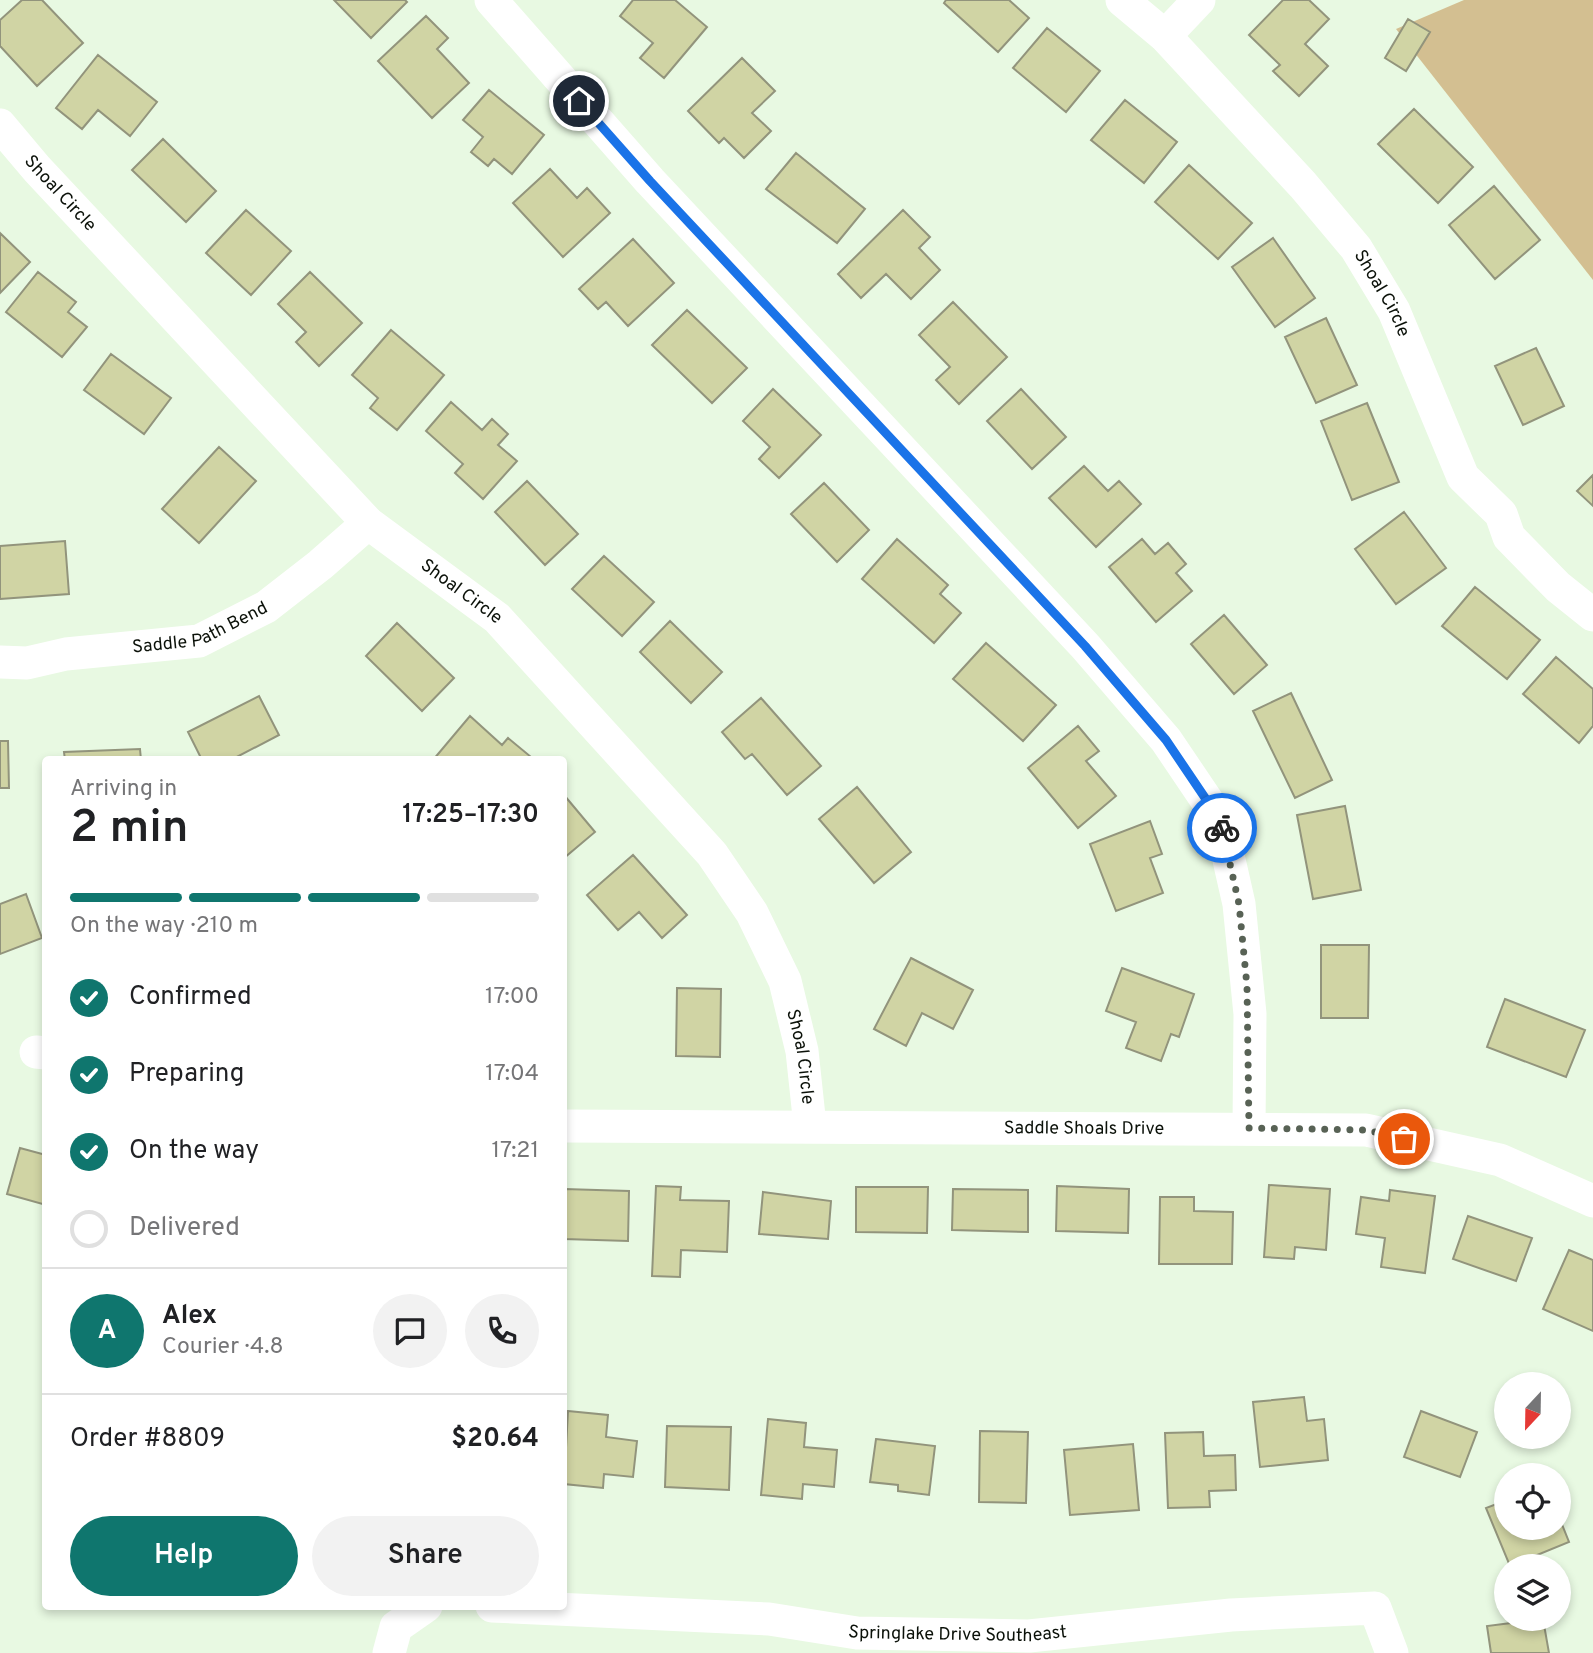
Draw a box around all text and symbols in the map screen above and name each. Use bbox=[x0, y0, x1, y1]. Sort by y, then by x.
pin bbox=[549, 71, 609, 131]
icon: home bbox=[560, 82, 598, 120]
street label: Shoal Circle bbox=[19, 150, 101, 236]
street label: Shoal Circle bbox=[1348, 246, 1415, 340]
street label: Shoal Circle bbox=[416, 554, 507, 629]
street label: Saddle Path Bend bbox=[131, 596, 272, 659]
text: Arriving in bbox=[70, 775, 177, 804]
courier bbox=[1187, 793, 1257, 863]
text: 17:25–17:30 bbox=[402, 799, 539, 832]
text: 2 min bbox=[70, 800, 189, 859]
icon: bike bbox=[1203, 809, 1241, 847]
text: On the way · 210 m bbox=[70, 912, 258, 941]
icon: check bbox=[70, 979, 108, 1017]
text: Confirmed bbox=[129, 981, 252, 1014]
text: 17:00 bbox=[485, 983, 539, 1012]
street label: Shoal Circle bbox=[781, 1007, 819, 1106]
icon: check bbox=[70, 1056, 108, 1094]
text: Preparing bbox=[129, 1058, 244, 1091]
text: 17:04 bbox=[485, 1060, 539, 1089]
pin bbox=[1374, 1109, 1434, 1169]
street label: Saddle Shoals Drive bbox=[1004, 1117, 1164, 1140]
icon: bag bbox=[1385, 1120, 1423, 1158]
icon: check bbox=[70, 1133, 108, 1171]
text: On the way bbox=[129, 1135, 259, 1168]
text: 17:21 bbox=[492, 1137, 539, 1166]
text: Delivered bbox=[129, 1212, 240, 1245]
button: chat bbox=[373, 1294, 447, 1368]
button: phone bbox=[465, 1294, 539, 1368]
text: Alex bbox=[162, 1300, 217, 1333]
text: A bbox=[98, 1315, 116, 1348]
text: Courier · 4.8 bbox=[162, 1333, 283, 1362]
north arrow bbox=[1494, 1372, 1572, 1449]
map controls bbox=[1494, 1372, 1571, 1631]
text: Order #8809 bbox=[70, 1423, 225, 1456]
text: $20.64 bbox=[451, 1423, 539, 1456]
button: locate bbox=[1494, 1463, 1571, 1540]
button: Help bbox=[70, 1516, 298, 1596]
button: Share bbox=[312, 1516, 539, 1596]
button: layers bbox=[1494, 1554, 1571, 1631]
street label: Springlake Drive Southeast bbox=[847, 1620, 1068, 1648]

